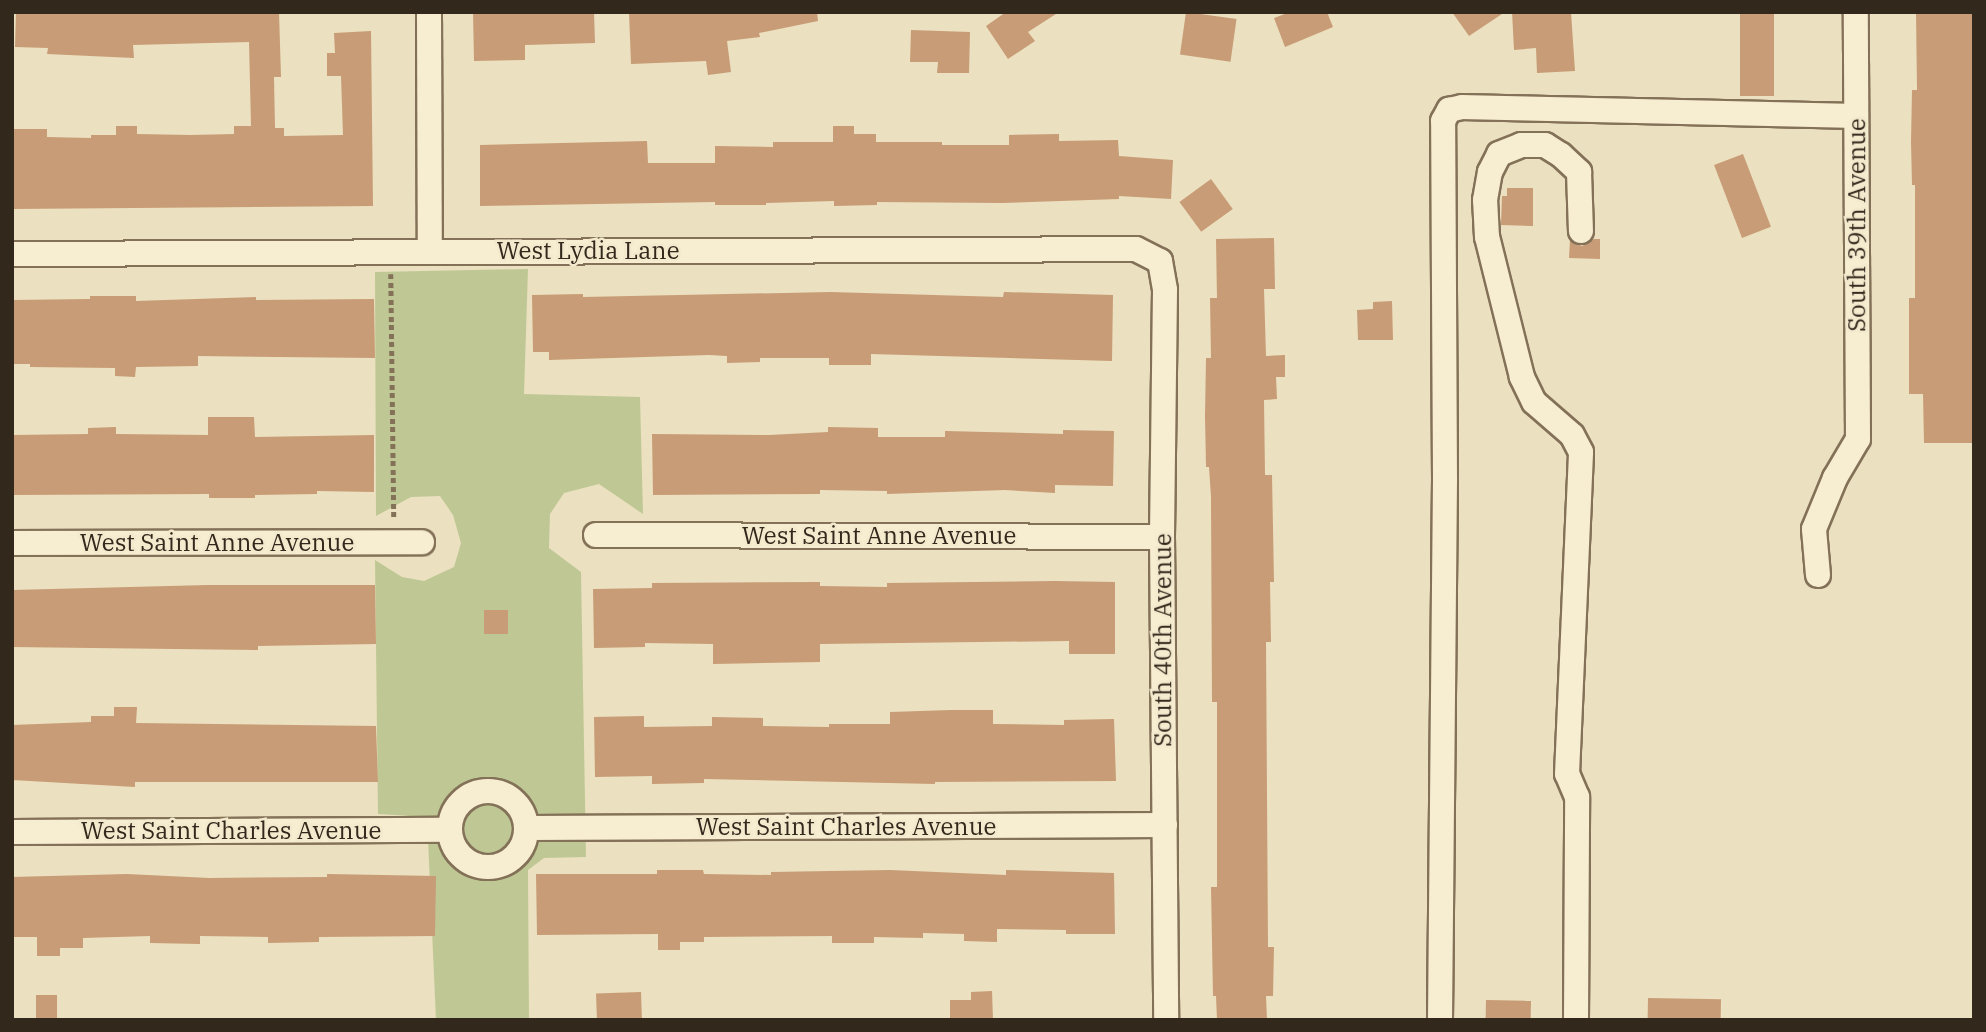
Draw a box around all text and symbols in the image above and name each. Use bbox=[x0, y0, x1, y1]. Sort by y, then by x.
street label: South 39th Avenue bbox=[1843, 118, 1871, 332]
street label: West Lydia Lane bbox=[496, 237, 680, 265]
street label: West Saint Anne Avenue bbox=[742, 522, 1016, 550]
street label: West Saint Anne Avenue bbox=[80, 529, 354, 557]
street label: South 40th Avenue bbox=[1149, 533, 1177, 747]
street label: West Saint Charles Avenue bbox=[696, 813, 996, 841]
street label: West Saint Charles Avenue bbox=[81, 817, 381, 845]

